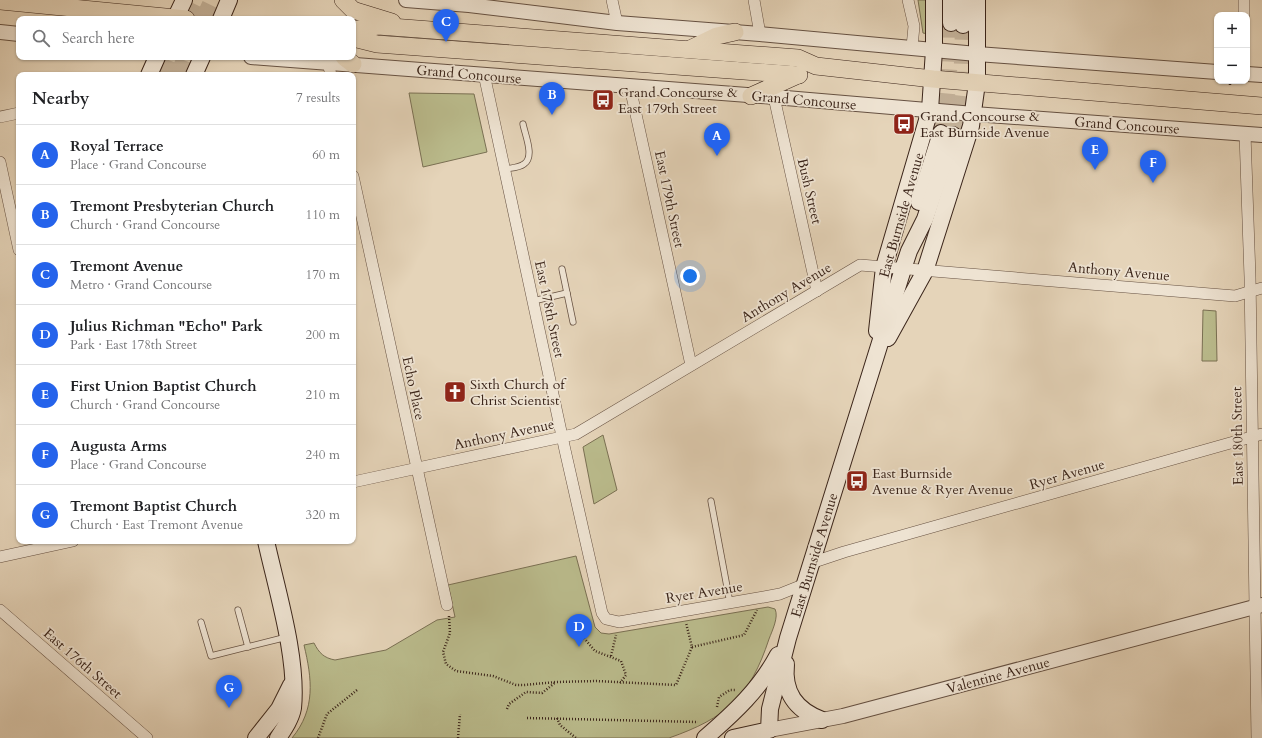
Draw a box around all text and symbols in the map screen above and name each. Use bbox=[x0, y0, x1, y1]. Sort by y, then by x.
pin: C bbox=[433, 9, 459, 42]
map controls bbox=[1214, 12, 1250, 84]
button: + bbox=[1214, 12, 1250, 48]
search box bbox=[16, 16, 356, 60]
icon: search bbox=[30, 27, 52, 49]
text: Search here bbox=[62, 28, 135, 48]
button: − bbox=[1214, 48, 1250, 84]
street label: Grand Concourse bbox=[416, 60, 522, 89]
pin: B bbox=[539, 82, 565, 115]
place label: Grand Concourse & East 179th Street bbox=[618, 83, 738, 118]
street label: Grand Concourse bbox=[751, 86, 857, 115]
text: Nearby bbox=[32, 87, 89, 110]
bus stop icon: Grand Concourse & East 179th Street bbox=[590, 87, 616, 113]
text: 7 results bbox=[296, 89, 340, 107]
place label: Grand Concourse & East Burnside Avenue bbox=[920, 107, 1049, 142]
bus stop icon: Grand Concourse & East Burnside Avenue bbox=[891, 111, 917, 137]
street label: Grand Concourse bbox=[1074, 112, 1180, 139]
pin: A bbox=[704, 123, 730, 156]
text: Royal Terrace bbox=[70, 136, 164, 156]
pin: E bbox=[1082, 137, 1108, 170]
text: A bbox=[40, 146, 50, 164]
text: 60 m bbox=[312, 146, 340, 164]
street label: East 179th Street bbox=[650, 149, 689, 250]
street label: East Burnside Avenue bbox=[875, 150, 928, 280]
pin: F bbox=[1140, 150, 1166, 183]
text: Place · Grand Concourse bbox=[70, 156, 207, 174]
street label: Bush Street bbox=[793, 156, 826, 226]
text: Tremont Presbyterian Church bbox=[70, 196, 274, 216]
text: B bbox=[40, 206, 50, 224]
text: 110 m bbox=[306, 206, 340, 224]
text: Church · Grand Concourse bbox=[70, 216, 220, 234]
text: Tremont Avenue bbox=[70, 256, 183, 276]
street label: Anthony Avenue bbox=[738, 258, 835, 327]
street label: Anthony Avenue bbox=[1067, 258, 1171, 285]
street label: East 178th Street bbox=[530, 259, 569, 360]
text: C bbox=[40, 266, 50, 284]
text: 170 m bbox=[306, 266, 340, 284]
your location bbox=[680, 266, 700, 286]
text: Metro · Grand Concourse bbox=[70, 276, 212, 294]
text: Julius Richman "Echo" Park bbox=[70, 316, 263, 336]
text: D bbox=[39, 326, 51, 344]
text: 200 m bbox=[306, 326, 340, 344]
text: Park · East 178th Street bbox=[70, 336, 197, 354]
street label: Echo Place bbox=[397, 354, 430, 422]
place label: Sixth Church of Christ Scientist bbox=[470, 375, 567, 410]
text: First Union Baptist Church bbox=[70, 376, 257, 396]
church icon: Sixth Church of Christ Scientist bbox=[442, 379, 468, 405]
text: E bbox=[41, 386, 49, 404]
text: 210 m bbox=[306, 386, 340, 404]
street label: East 180th Street bbox=[1227, 386, 1248, 485]
text: Church · Grand Concourse bbox=[70, 396, 220, 414]
street label: Anthony Avenue bbox=[452, 415, 556, 454]
text: Augusta Arms bbox=[70, 436, 167, 456]
text: F bbox=[41, 446, 49, 464]
text: 240 m bbox=[306, 446, 340, 464]
street label: Ryer Avenue bbox=[1027, 455, 1107, 494]
text: Place · Grand Concourse bbox=[70, 456, 207, 474]
place label: East Burnside Avenue & Ryer Avenue bbox=[872, 464, 1013, 499]
bus stop icon: East Burnside Avenue & Ryer Avenue bbox=[844, 468, 870, 494]
street label: East Burnside Avenue bbox=[786, 490, 842, 620]
text: Tremont Baptist Church bbox=[70, 496, 237, 516]
text: G bbox=[40, 506, 50, 524]
text: 320 m bbox=[306, 506, 340, 524]
text: Church · East Tremont Avenue bbox=[70, 516, 243, 534]
street label: Ryer Avenue bbox=[664, 577, 744, 608]
pin: D bbox=[566, 614, 592, 647]
street label: East 176th Street bbox=[39, 624, 127, 703]
street label: Valentine Avenue bbox=[944, 653, 1052, 698]
pin: G bbox=[216, 675, 242, 708]

